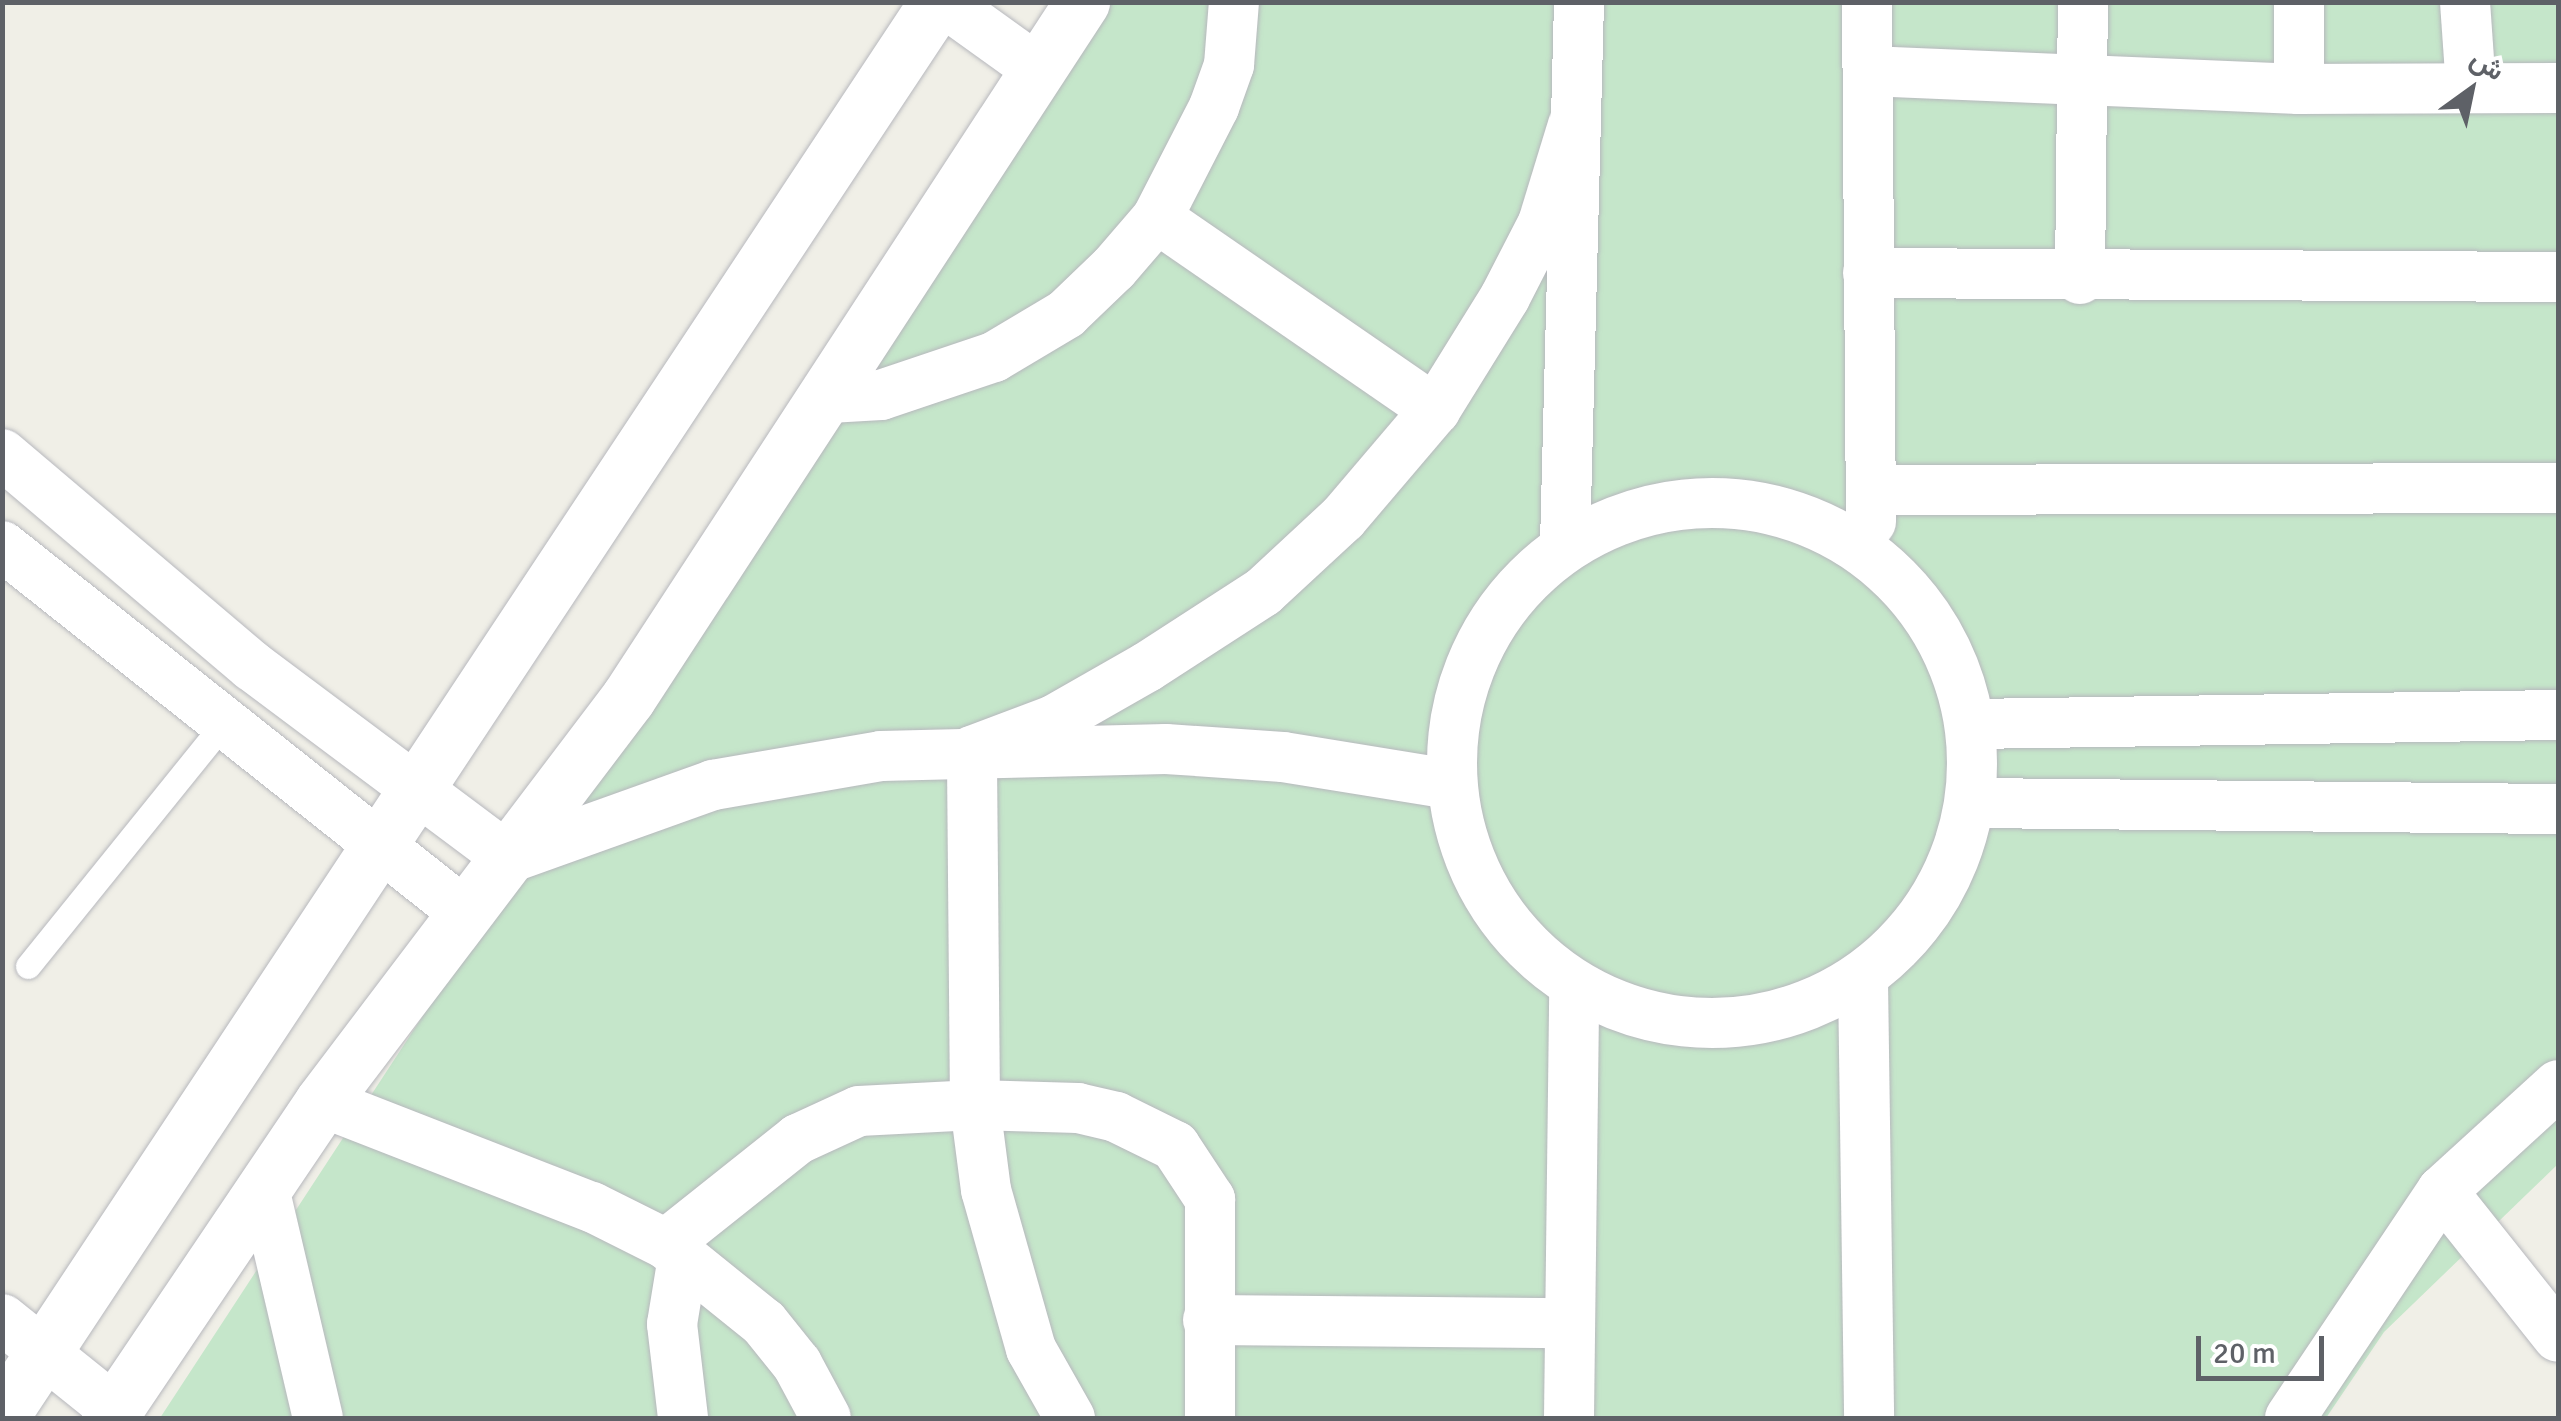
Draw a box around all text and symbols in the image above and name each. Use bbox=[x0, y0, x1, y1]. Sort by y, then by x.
north arrow bbox=[2421, 40, 2521, 140]
text: ش bbox=[2464, 41, 2511, 88]
scale bar bbox=[2201, 1316, 2328, 1378]
text: 20 m bbox=[2213, 1335, 2276, 1372]

